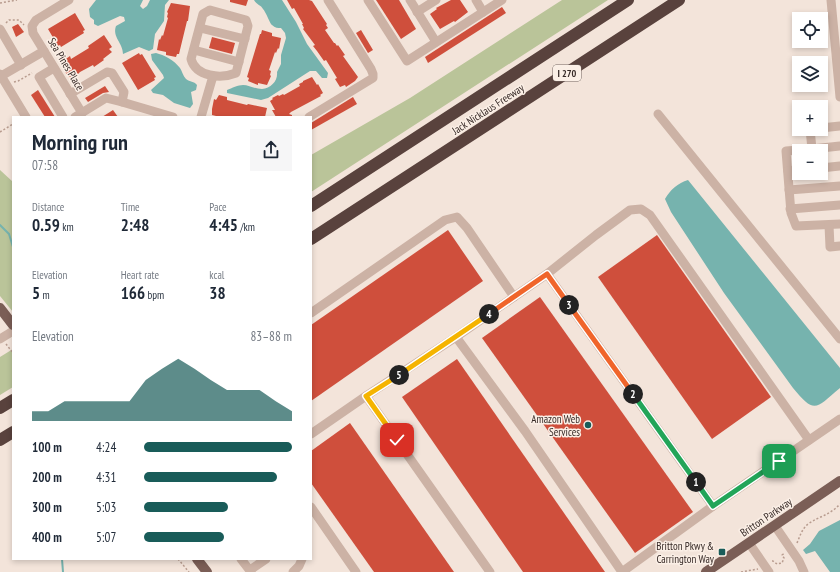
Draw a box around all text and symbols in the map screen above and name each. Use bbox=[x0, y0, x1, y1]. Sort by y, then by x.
map controls bbox=[792, 12, 828, 180]
button: locate bbox=[792, 12, 828, 48]
street label: Sea Pines Place bbox=[45, 35, 87, 93]
button: layers bbox=[792, 56, 828, 92]
road number: I 270 bbox=[553, 65, 581, 81]
street label: Jack Nicklaus Freeway bbox=[449, 80, 527, 138]
button: + bbox=[792, 100, 828, 136]
text: Morning run bbox=[32, 128, 128, 156]
button: share bbox=[250, 129, 292, 171]
button: − bbox=[792, 144, 828, 180]
text: 07:58 bbox=[32, 157, 58, 174]
text: Distance bbox=[32, 200, 64, 214]
text: Time bbox=[121, 200, 140, 214]
text: Pace bbox=[209, 200, 227, 214]
text: 0.59 bbox=[32, 214, 60, 236]
text: 2:48 bbox=[121, 214, 149, 236]
text: 4:45 bbox=[209, 214, 238, 236]
text: km bbox=[60, 220, 74, 234]
text: /km bbox=[238, 220, 255, 234]
text: Elevation bbox=[32, 268, 67, 282]
text: Heart rate bbox=[121, 268, 159, 282]
text: kcal bbox=[209, 268, 224, 282]
text: 5 bbox=[32, 282, 40, 304]
text: 166 bbox=[121, 282, 145, 304]
text: 38 bbox=[209, 282, 226, 304]
text: m bbox=[40, 288, 50, 302]
text: bpm bbox=[145, 288, 164, 302]
pin: 3 bbox=[559, 295, 579, 315]
text: 3 bbox=[566, 298, 572, 312]
pin: 4 bbox=[479, 304, 499, 324]
text: 4 bbox=[486, 307, 492, 321]
text: Elevation bbox=[32, 328, 74, 345]
text: 83–88 m bbox=[250, 328, 292, 345]
pin: 5 bbox=[389, 365, 409, 385]
text: 5 bbox=[396, 368, 402, 382]
pin: 2 bbox=[623, 384, 643, 404]
text: 2 bbox=[630, 387, 636, 401]
place label: Amazon Web Services bbox=[531, 412, 580, 439]
marker: Amazon Web Services bbox=[583, 420, 593, 430]
pin bbox=[380, 423, 414, 457]
icon: check bbox=[386, 429, 408, 451]
text: 100 m bbox=[32, 439, 62, 456]
text: 4:24 bbox=[96, 439, 116, 456]
pin bbox=[762, 444, 796, 478]
icon: arrive bbox=[768, 450, 790, 472]
text: 200 m bbox=[32, 469, 62, 486]
text: 4:31 bbox=[96, 469, 116, 486]
pin: 1 bbox=[686, 472, 706, 492]
text: 1 bbox=[693, 475, 699, 489]
street label: Britton Parkway bbox=[737, 494, 795, 540]
text: 300 m bbox=[32, 499, 62, 516]
text: 5:03 bbox=[96, 499, 116, 516]
text: 400 m bbox=[32, 529, 62, 546]
text: 5:07 bbox=[96, 529, 116, 546]
place label: Britton Pkwy & Carrington Way bbox=[656, 539, 715, 566]
marker: Britton Pkwy & Carrington Way bbox=[717, 547, 727, 557]

